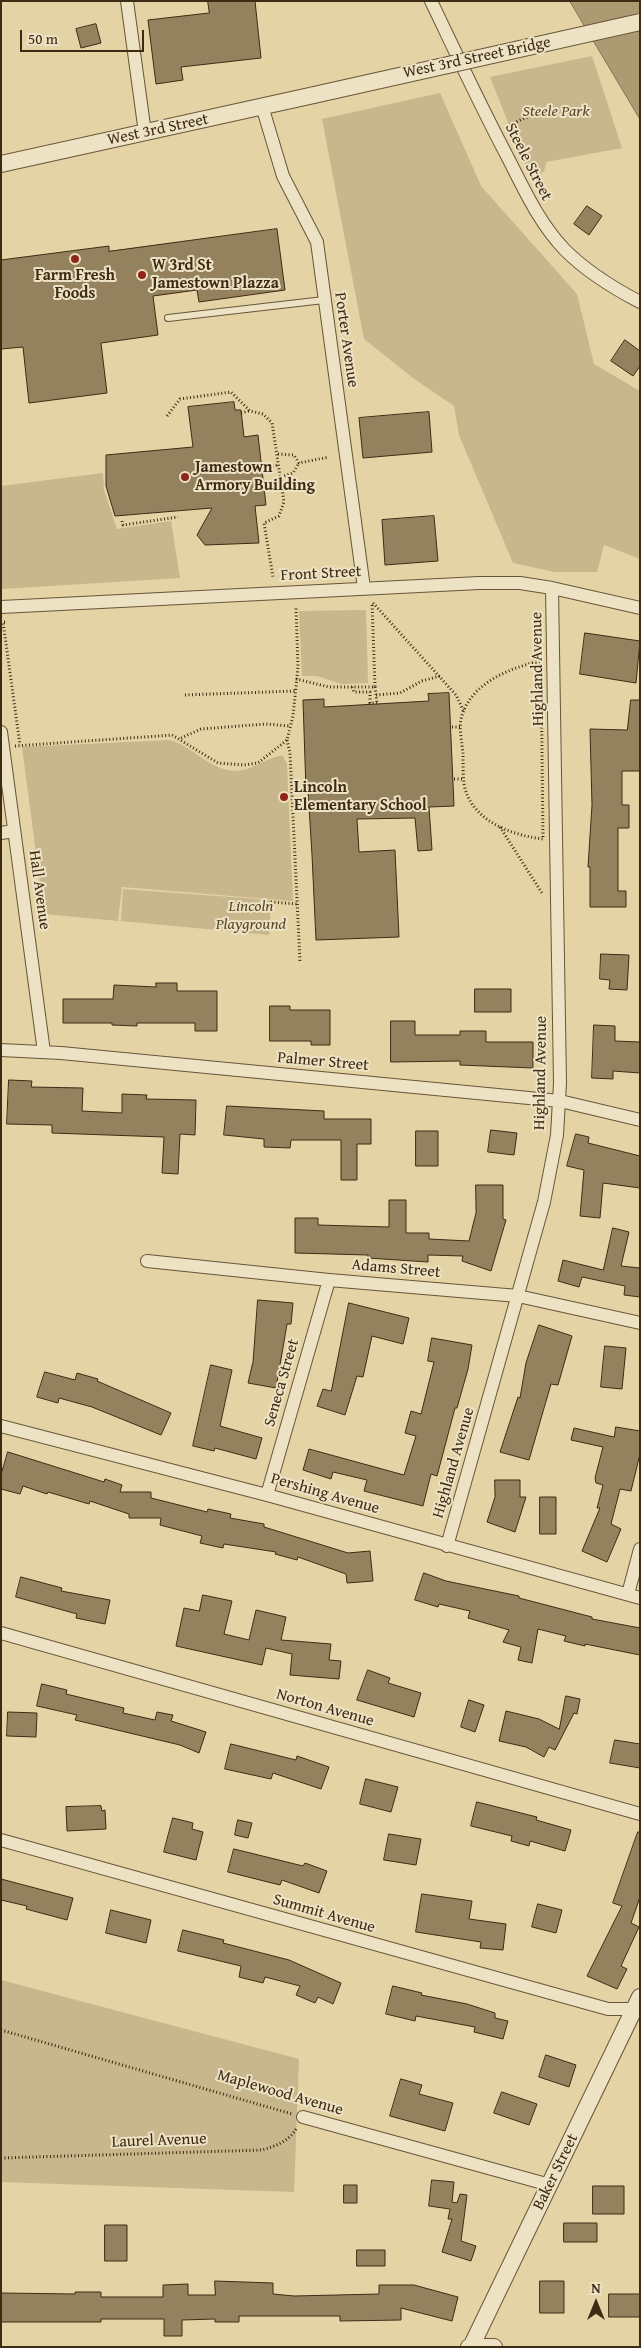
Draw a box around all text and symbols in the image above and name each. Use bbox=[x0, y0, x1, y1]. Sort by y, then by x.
scale bar bbox=[22, 20, 146, 52]
text: 50 m bbox=[28, 28, 58, 49]
street label: West 3rd Street Bridge bbox=[401, 33, 553, 83]
park label: Steele Park bbox=[522, 102, 590, 122]
street label: West 3rd Street bbox=[106, 110, 210, 150]
street label: Steele Street bbox=[500, 120, 556, 204]
marker: Farm Fresh Foods bbox=[69, 253, 81, 265]
place label: W 3rd St Jamestown Plazza bbox=[152, 256, 279, 294]
place label: Farm Fresh Foods bbox=[35, 266, 115, 304]
marker: W 3rd St Jamestown Plazza bbox=[136, 269, 148, 281]
street label: Porter Avenue bbox=[330, 291, 362, 389]
place label: Jamestown Armory Building bbox=[195, 458, 315, 496]
marker: Jamestown Armory Building bbox=[179, 471, 191, 483]
street label: Front Street bbox=[280, 562, 362, 586]
street label: Highland Avenue bbox=[527, 612, 549, 726]
place label: Lincoln Elementary School bbox=[294, 778, 427, 816]
marker: Lincoln Elementary School bbox=[278, 791, 290, 803]
street label: Hall Avenue bbox=[24, 849, 54, 931]
park label: Lincoln Playground bbox=[216, 897, 286, 935]
street label: Highland Avenue bbox=[530, 1016, 552, 1130]
street label: Palmer Street bbox=[276, 1048, 370, 1076]
street label: Adams Street bbox=[351, 1256, 441, 1282]
street label: Seneca Street bbox=[260, 1337, 304, 1429]
street label: Highland Avenue bbox=[429, 1405, 479, 1521]
street label: Pershing Avenue bbox=[268, 1469, 382, 1519]
street label: Norton Avenue bbox=[274, 1685, 376, 1731]
street label: Summit Avenue bbox=[271, 1890, 377, 1938]
street label: Maplewood Avenue bbox=[215, 2066, 345, 2120]
street label: Laurel Avenue bbox=[111, 2130, 207, 2152]
street label: Baker Street bbox=[529, 2131, 583, 2213]
north arrow bbox=[571, 2278, 621, 2328]
text: N bbox=[591, 2278, 601, 2298]

